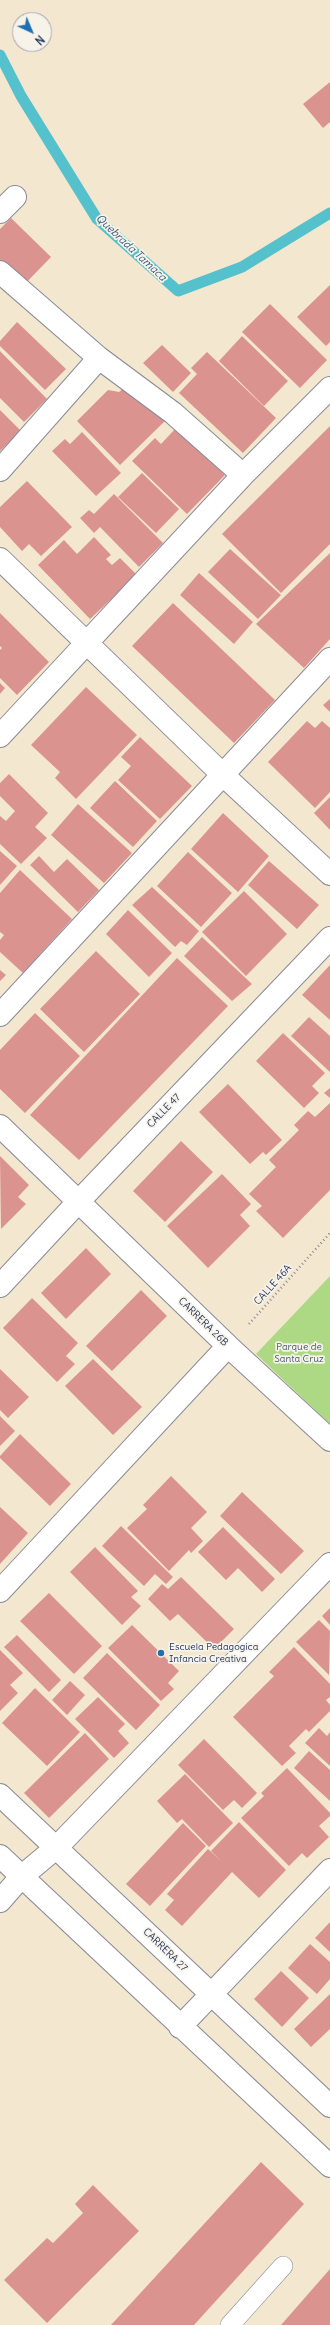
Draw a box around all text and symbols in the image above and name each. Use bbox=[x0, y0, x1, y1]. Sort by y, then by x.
north arrow bbox=[12, 12, 52, 52]
text: N bbox=[32, 32, 47, 48]
water label: Quebrada Tamaca bbox=[93, 212, 169, 284]
street label: CALLE 47 bbox=[145, 1091, 183, 1131]
street label: CALLE 46A bbox=[252, 1262, 294, 1308]
street label: CARRERA 26B bbox=[176, 1295, 230, 1349]
park label: Parque de Santa Cruz bbox=[274, 1341, 324, 1364]
place label: Escuela Pedagogica Infancia Creativa bbox=[169, 1641, 258, 1664]
marker: Escuela Pedagogica Infancia Creativa bbox=[156, 1648, 166, 1658]
street label: CARRERA 27 bbox=[140, 1926, 190, 1974]

